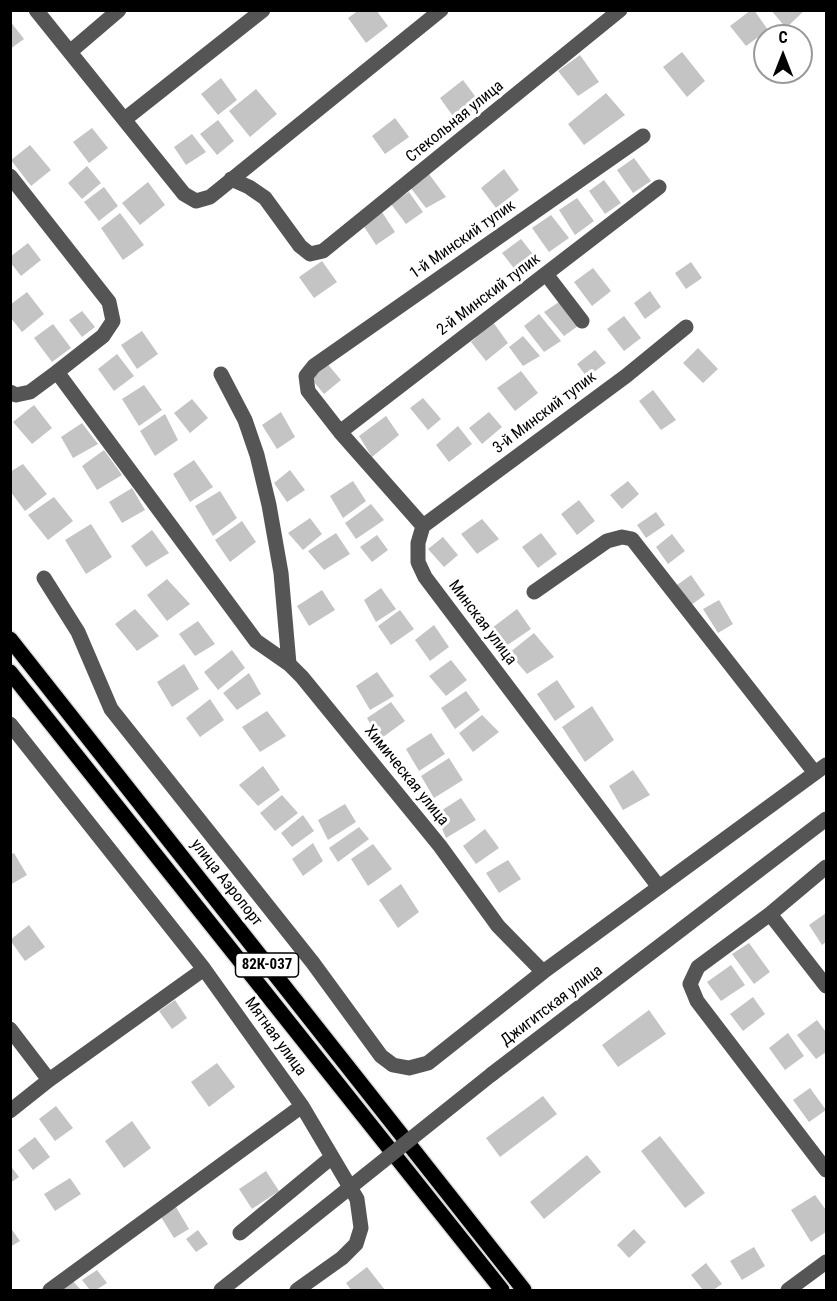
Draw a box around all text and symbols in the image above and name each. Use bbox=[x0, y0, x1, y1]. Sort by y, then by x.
north arrow bbox=[753, 24, 813, 84]
text: С bbox=[778, 28, 788, 47]
street label: Стекольная улица bbox=[402, 77, 508, 167]
street label: 1-й Минский тупик bbox=[406, 196, 520, 284]
street label: 2-й Минский тупик bbox=[433, 250, 545, 340]
street label: 3-й Минский тупик bbox=[489, 368, 601, 458]
street label: Минская улица bbox=[444, 577, 520, 669]
street label: Химическая улица bbox=[360, 722, 452, 830]
street label: улица Аэропорт bbox=[186, 836, 266, 930]
road number: 82К-037 bbox=[236, 953, 298, 977]
street label: Джигитская улица bbox=[497, 961, 607, 1051]
street label: Мятная улица bbox=[240, 994, 310, 1080]

